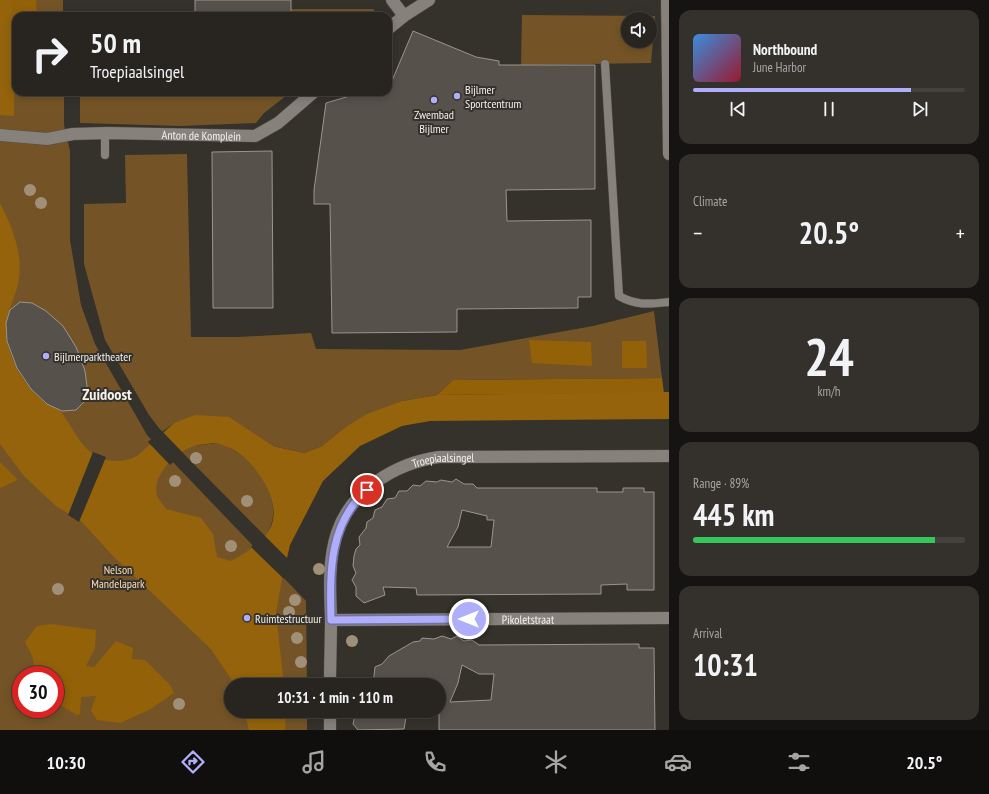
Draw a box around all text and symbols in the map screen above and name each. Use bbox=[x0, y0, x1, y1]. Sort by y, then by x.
map controls bbox=[621, 12, 657, 48]
button: sound bbox=[621, 12, 657, 48]
text: 50 m bbox=[90, 24, 141, 61]
icon: right bbox=[24, 28, 76, 80]
text: Northbound bbox=[753, 40, 817, 59]
text: June Harbor bbox=[753, 59, 806, 76]
text: Troepiaalsingel bbox=[90, 60, 184, 83]
place label: Bijlmer Sportcentrum bbox=[465, 82, 521, 111]
marker: Bijlmer Sportcentrum bbox=[452, 91, 462, 101]
marker: Zwembad Bijlmer bbox=[429, 95, 439, 105]
icon: previous bbox=[727, 98, 749, 120]
icon: pause bbox=[818, 98, 840, 120]
icon: next bbox=[909, 98, 931, 120]
place label: Zwembad Bijlmer bbox=[414, 107, 454, 136]
street label: Anton de Komplein bbox=[162, 127, 241, 143]
text: Climate bbox=[693, 193, 727, 210]
text: 20.5° bbox=[799, 213, 859, 252]
text: − bbox=[693, 219, 702, 247]
text: + bbox=[956, 219, 965, 247]
text: 24 bbox=[804, 323, 854, 390]
place label: Bijlmerparktheater bbox=[54, 349, 132, 364]
marker: Bijlmerparktheater bbox=[41, 351, 51, 361]
text: km/h bbox=[817, 383, 841, 400]
district label: Zuidoost bbox=[82, 384, 132, 404]
street label: Troepiaalsingel bbox=[410, 449, 474, 471]
pin bbox=[350, 473, 384, 507]
text: Range · 89% bbox=[693, 475, 749, 492]
icon: arrive bbox=[356, 479, 378, 501]
text: 445 km bbox=[693, 495, 774, 534]
park label: Nelson Mandelapark bbox=[91, 562, 145, 591]
position arrow bbox=[448, 598, 490, 640]
place label: Ruimtestructuur bbox=[255, 611, 322, 626]
street label: Pikoletstraat bbox=[502, 611, 555, 626]
marker: Ruimtestructuur bbox=[242, 613, 252, 623]
text: Arrival bbox=[693, 625, 722, 642]
text: 10:31 bbox=[693, 645, 758, 684]
speed limit sign: 30 bbox=[12, 666, 64, 718]
text: 10:31 · 1 min · 110 m bbox=[277, 688, 393, 707]
icon: directions bbox=[179, 748, 207, 776]
icon: music bbox=[300, 748, 328, 776]
icon: phone bbox=[421, 748, 449, 776]
icon: climate bbox=[542, 748, 570, 776]
icon: car bbox=[664, 748, 692, 776]
icon: filters bbox=[785, 748, 813, 776]
text: 10:30 bbox=[47, 751, 86, 774]
text: 20.5° bbox=[906, 751, 942, 774]

